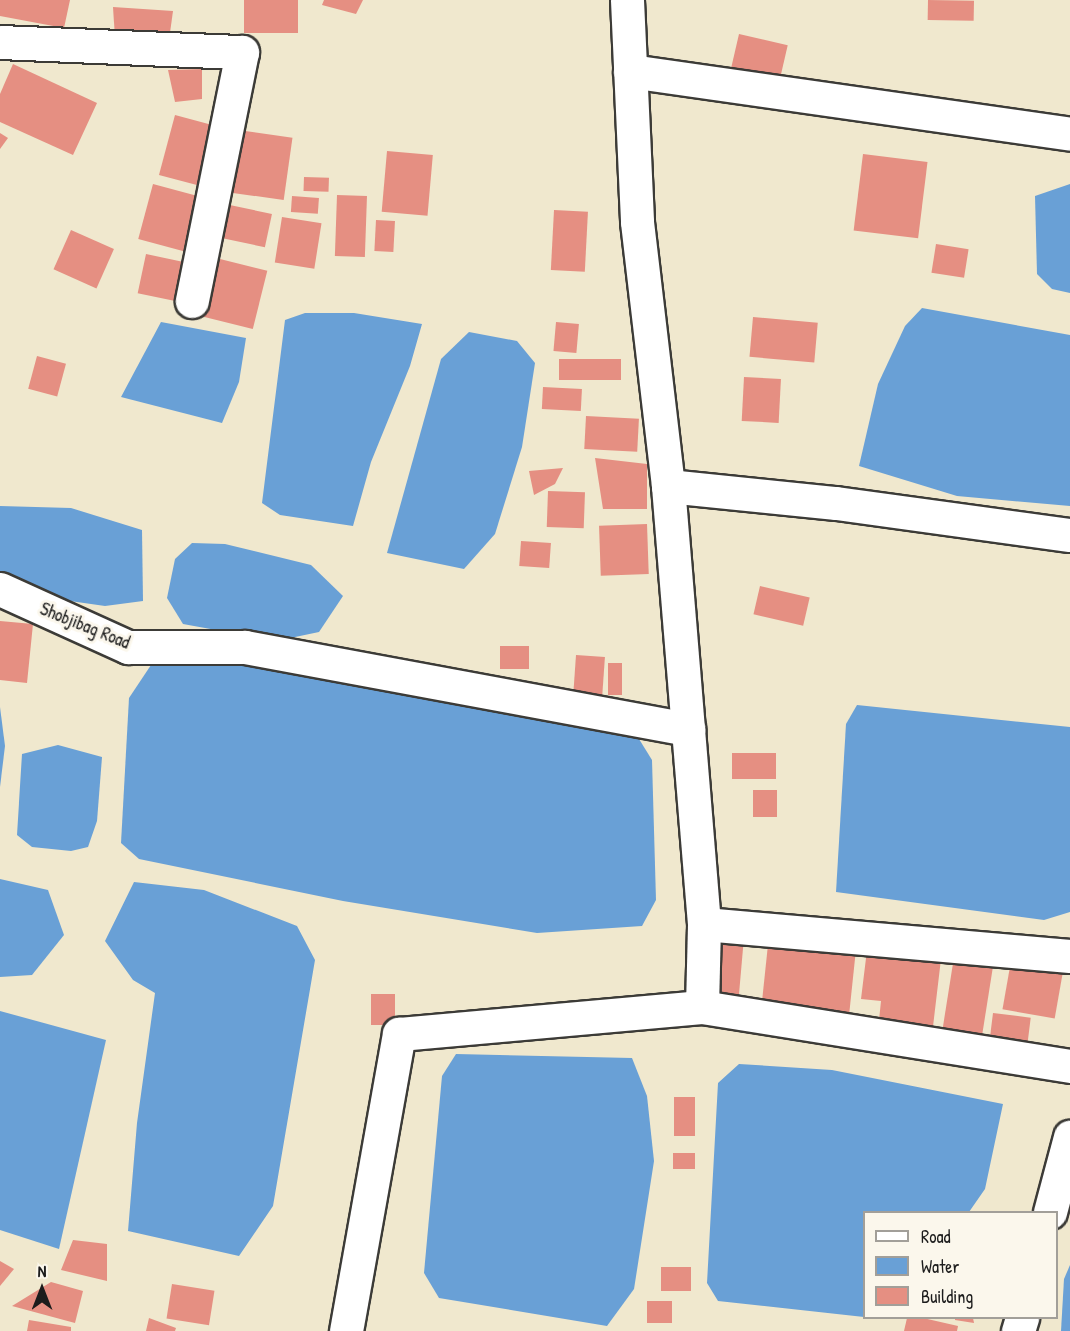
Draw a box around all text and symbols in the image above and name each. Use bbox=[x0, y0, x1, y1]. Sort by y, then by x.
street label: Shobjibag Road bbox=[37, 598, 133, 654]
legend bbox=[863, 1211, 1058, 1319]
text: Road bbox=[921, 1224, 951, 1249]
text: Water bbox=[921, 1254, 959, 1279]
north arrow bbox=[12, 1259, 72, 1319]
text: N bbox=[38, 1260, 46, 1282]
text: Building bbox=[921, 1284, 973, 1309]

